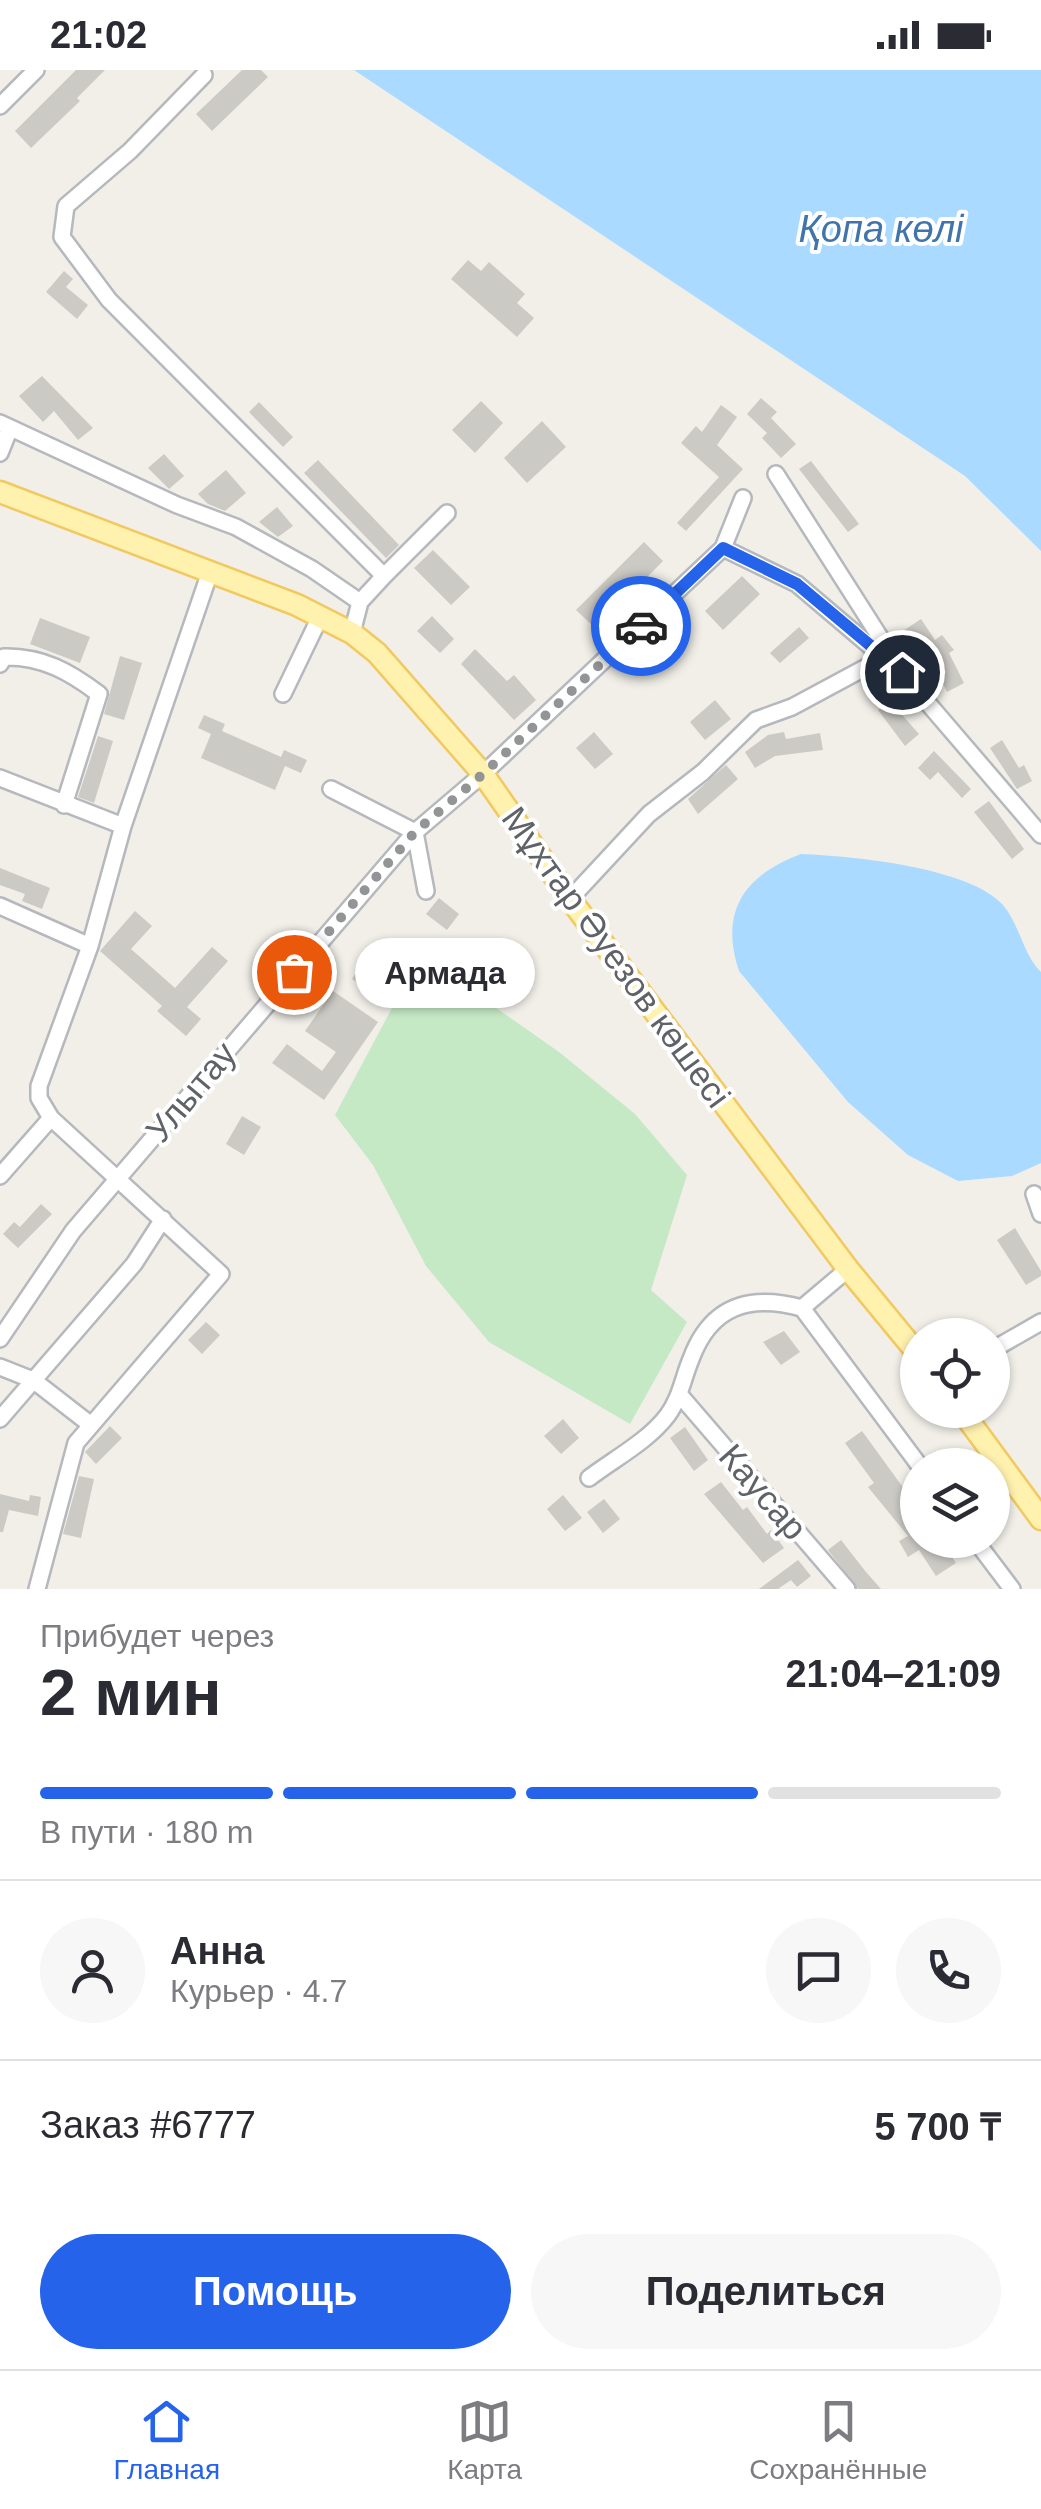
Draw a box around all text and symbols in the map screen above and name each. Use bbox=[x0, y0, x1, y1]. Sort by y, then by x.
text: 21:02 bbox=[50, 14, 147, 56]
water label: Қопа көлі bbox=[798, 208, 965, 250]
courier bbox=[591, 576, 691, 676]
icon: car bbox=[614, 599, 669, 654]
pin bbox=[860, 630, 945, 715]
icon: home bbox=[875, 645, 930, 700]
street label: Мұхтар Әуезов көшесі bbox=[494, 799, 738, 1114]
pin bbox=[252, 930, 337, 1015]
callout: Армада bbox=[354, 937, 534, 1007]
icon: bag bbox=[267, 945, 322, 1000]
text: Армада bbox=[384, 955, 506, 991]
street label: Улытау bbox=[138, 1034, 244, 1149]
map controls bbox=[900, 1318, 1010, 1558]
button: locate bbox=[900, 1318, 1010, 1428]
street label: Каусар bbox=[712, 1436, 815, 1547]
button: layers bbox=[900, 1448, 1010, 1558]
text: Прибудет через bbox=[40, 1618, 274, 1654]
text: 21:04–21:09 bbox=[785, 1653, 1001, 1695]
text: 2 мин bbox=[40, 1656, 222, 1729]
text: В пути · 180 m bbox=[40, 1814, 253, 1850]
button: person bbox=[40, 1918, 145, 2023]
button: chat bbox=[766, 1918, 871, 2023]
button: phone bbox=[896, 1918, 1001, 2023]
text: Анна bbox=[170, 1930, 264, 1972]
text: Курьер · 4.7 bbox=[170, 1973, 347, 2009]
text: Заказ #6777 bbox=[40, 2104, 256, 2146]
text: 5 700 ₸ bbox=[875, 2106, 1001, 2148]
button: Помощь bbox=[40, 2234, 511, 2349]
button: Поделиться bbox=[531, 2234, 1001, 2349]
tab: Главная bbox=[114, 2394, 220, 2486]
tab: Карта bbox=[447, 2394, 522, 2486]
tab: Сохранённые bbox=[749, 2394, 927, 2486]

